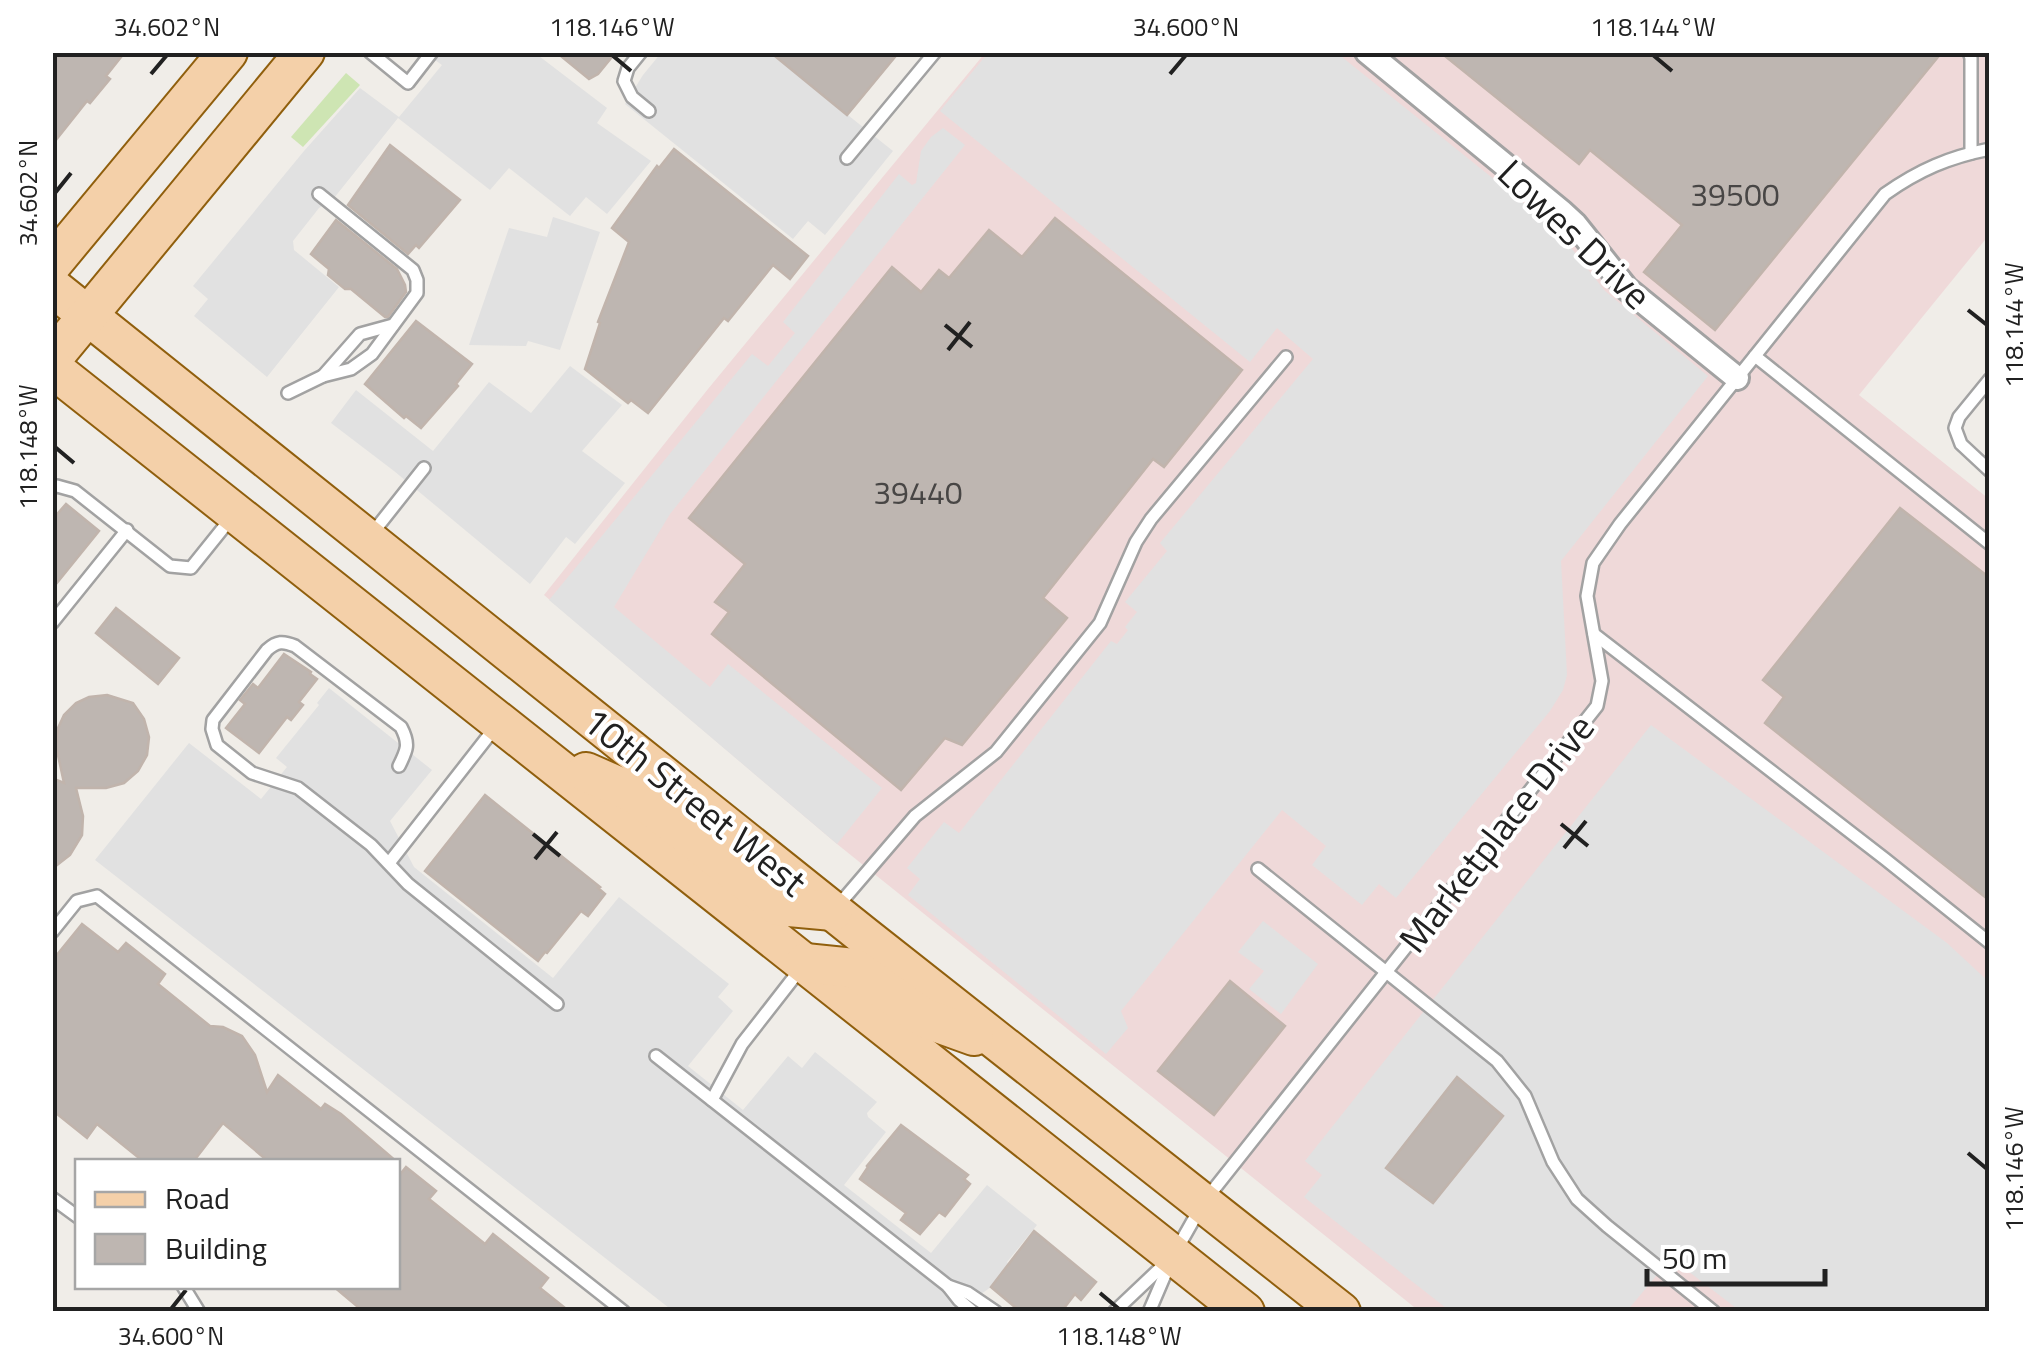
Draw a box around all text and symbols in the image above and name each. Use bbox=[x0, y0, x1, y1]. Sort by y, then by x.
text: 34.602°N bbox=[114, 8, 220, 46]
text: 118.146°W bbox=[549, 8, 675, 46]
text: 34.600°N bbox=[1133, 8, 1239, 46]
text: 118.144°W bbox=[1590, 8, 1716, 46]
text: 34.602°N bbox=[9, 140, 47, 246]
street label: Lowes Drive bbox=[1485, 145, 1665, 323]
house number: 39500 bbox=[1690, 170, 1780, 218]
text: 118.144°W bbox=[1995, 262, 2033, 388]
text: 118.148°W bbox=[9, 384, 47, 510]
house number: 39440 bbox=[873, 468, 963, 516]
street label: 10th Street West bbox=[570, 692, 820, 910]
street label: Marketplace Drive bbox=[1384, 701, 1608, 965]
text: 118.146°W bbox=[1995, 1106, 2033, 1232]
legend bbox=[75, 1159, 400, 1289]
text: Road bbox=[165, 1175, 230, 1221]
scale bar bbox=[1647, 1224, 1824, 1286]
text: Building bbox=[165, 1225, 267, 1271]
text: 50 m bbox=[1662, 1235, 1727, 1281]
text: 34.600°N bbox=[118, 1317, 224, 1355]
text: 118.148°W bbox=[1056, 1317, 1182, 1355]

